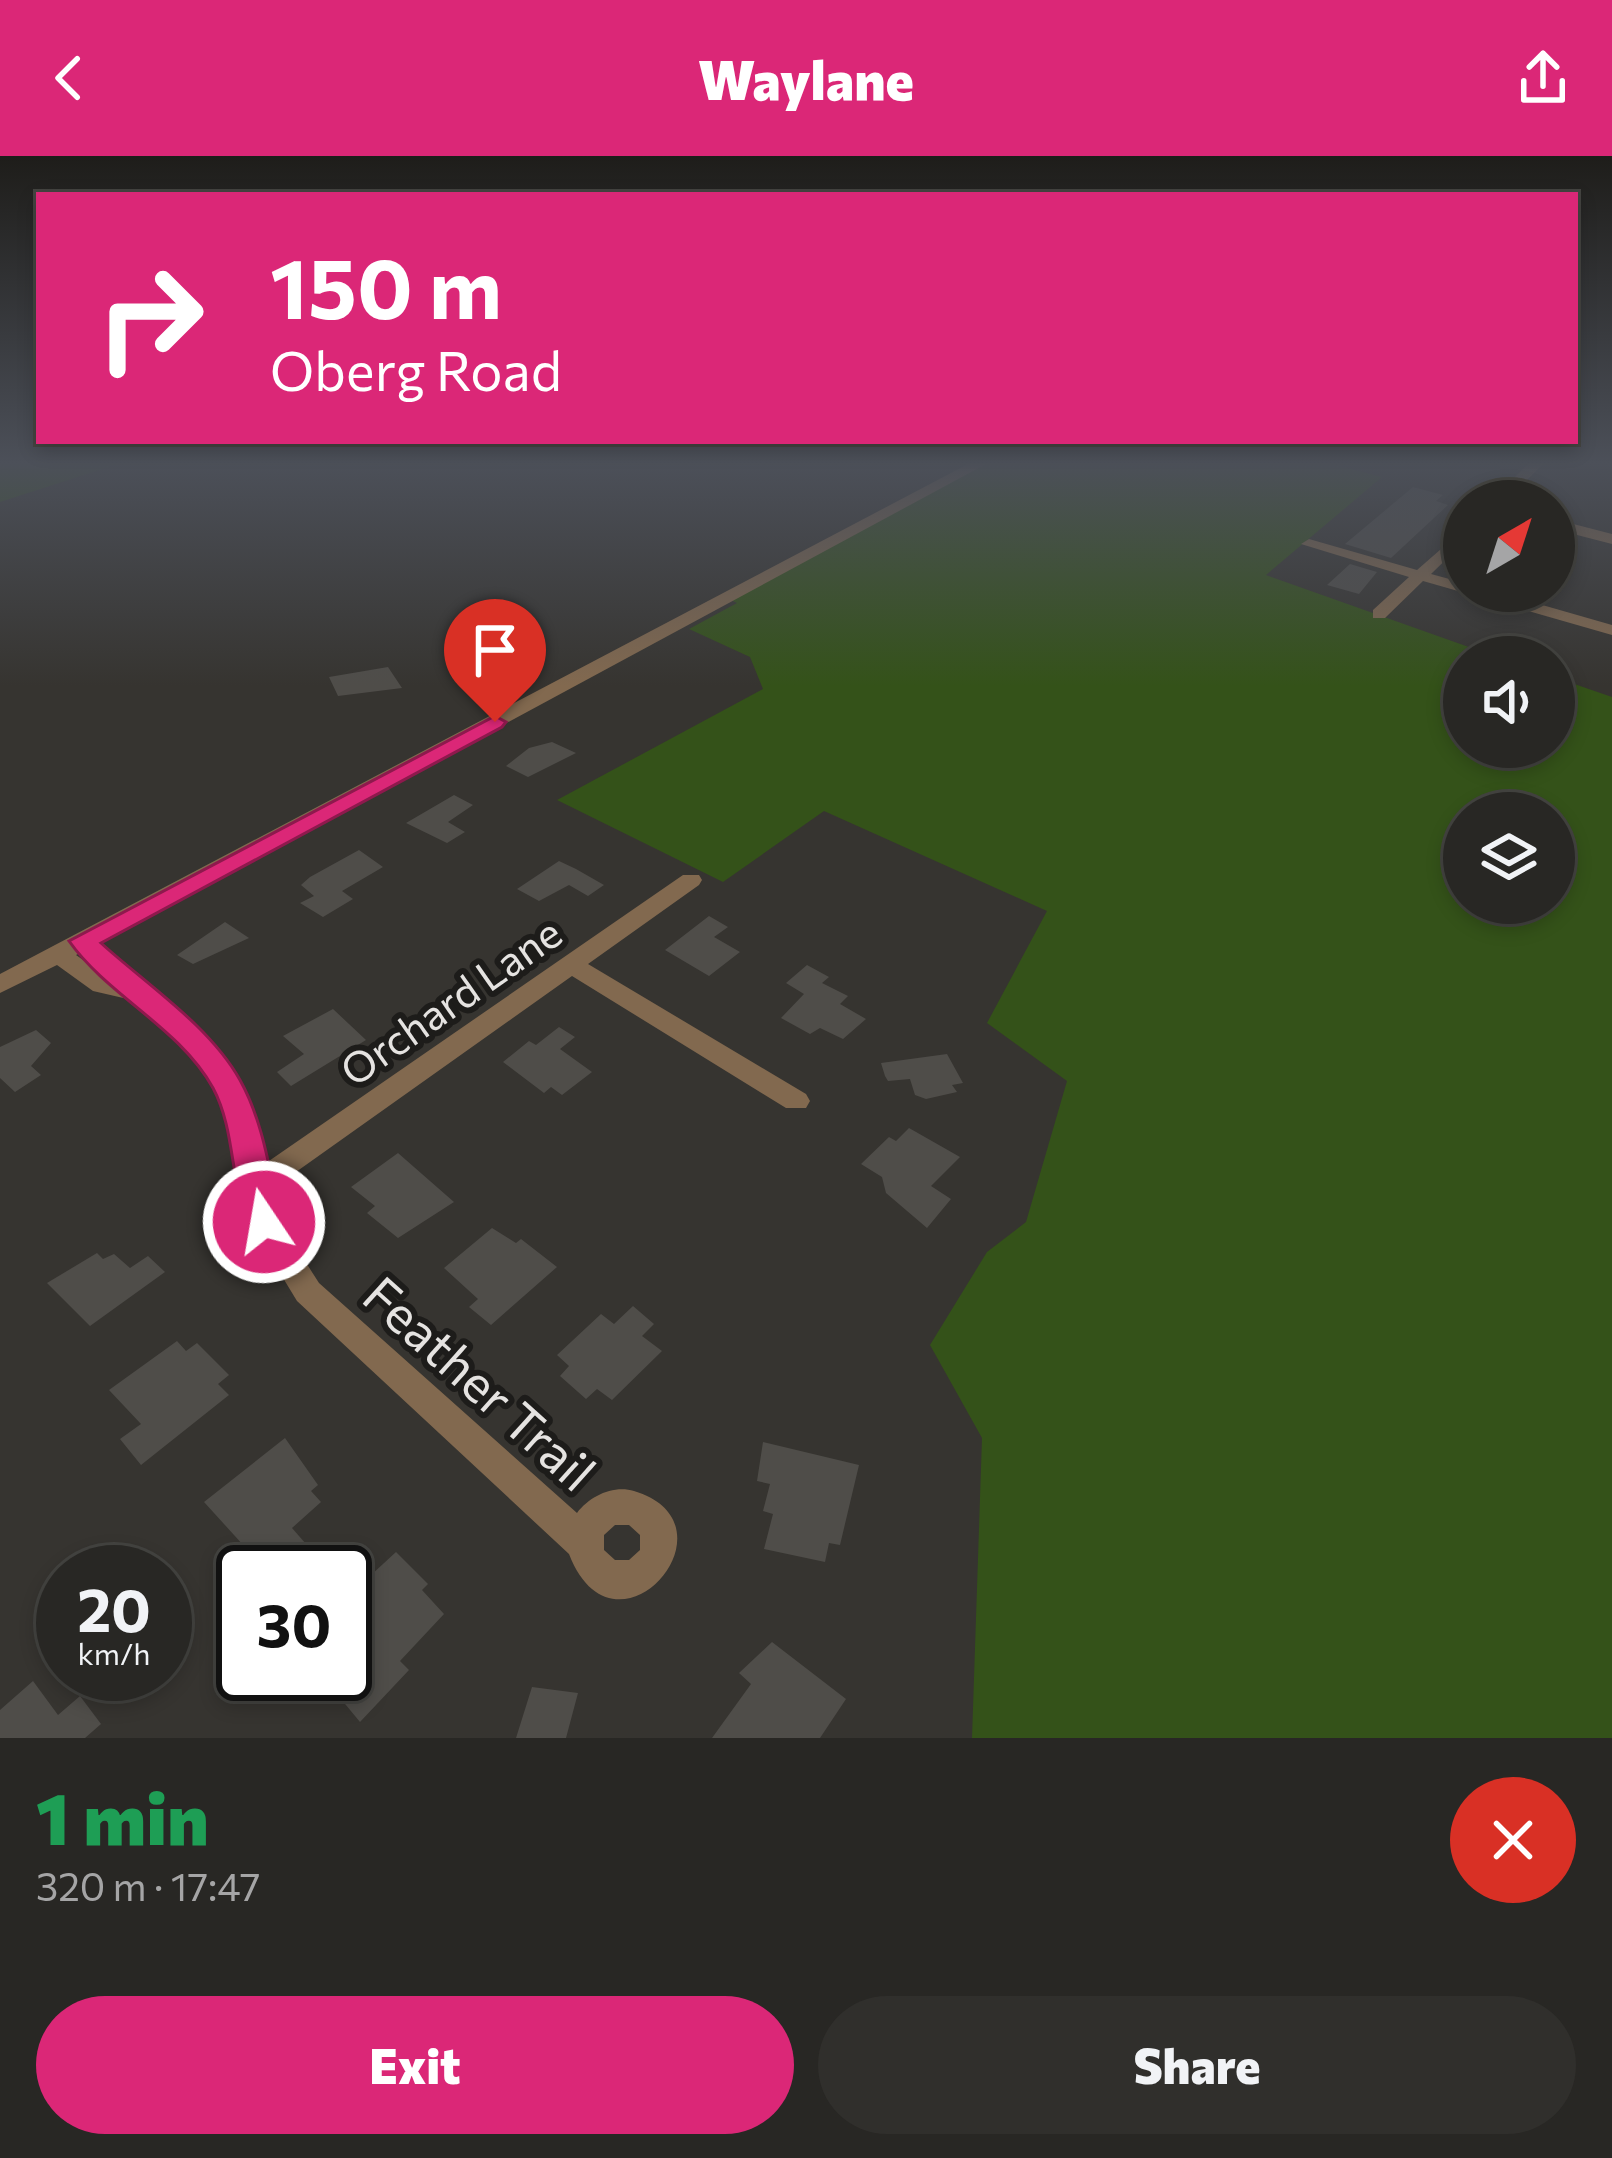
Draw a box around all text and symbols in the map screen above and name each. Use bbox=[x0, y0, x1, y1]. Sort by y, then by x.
icon: back bbox=[36, 45, 102, 111]
text: Waylane bbox=[698, 45, 914, 111]
icon: share bbox=[1510, 45, 1576, 111]
text: 150 m bbox=[270, 234, 502, 336]
icon: right bbox=[72, 240, 228, 396]
text: Oberg Road bbox=[270, 336, 562, 402]
north arrow bbox=[1443, 480, 1575, 612]
map controls bbox=[1443, 480, 1575, 924]
pin bbox=[444, 599, 546, 722]
icon: arrive bbox=[462, 617, 528, 683]
button: sound bbox=[1443, 636, 1575, 768]
button: layers bbox=[1443, 792, 1575, 924]
street label: Orchard Lane bbox=[329, 905, 570, 1096]
position arrow bbox=[201, 1159, 327, 1285]
street label: Feather Trail bbox=[352, 1262, 609, 1503]
speed limit sign: 30 bbox=[216, 1545, 372, 1701]
text: 20 bbox=[77, 1571, 151, 1644]
text: km/h bbox=[78, 1634, 150, 1671]
text: 1 min bbox=[36, 1772, 209, 1860]
button: close bbox=[1450, 1777, 1576, 1903]
text: 320 m · 17:47 bbox=[36, 1861, 260, 1909]
button: Exit bbox=[36, 1996, 794, 2134]
button: Share bbox=[818, 1996, 1576, 2134]

